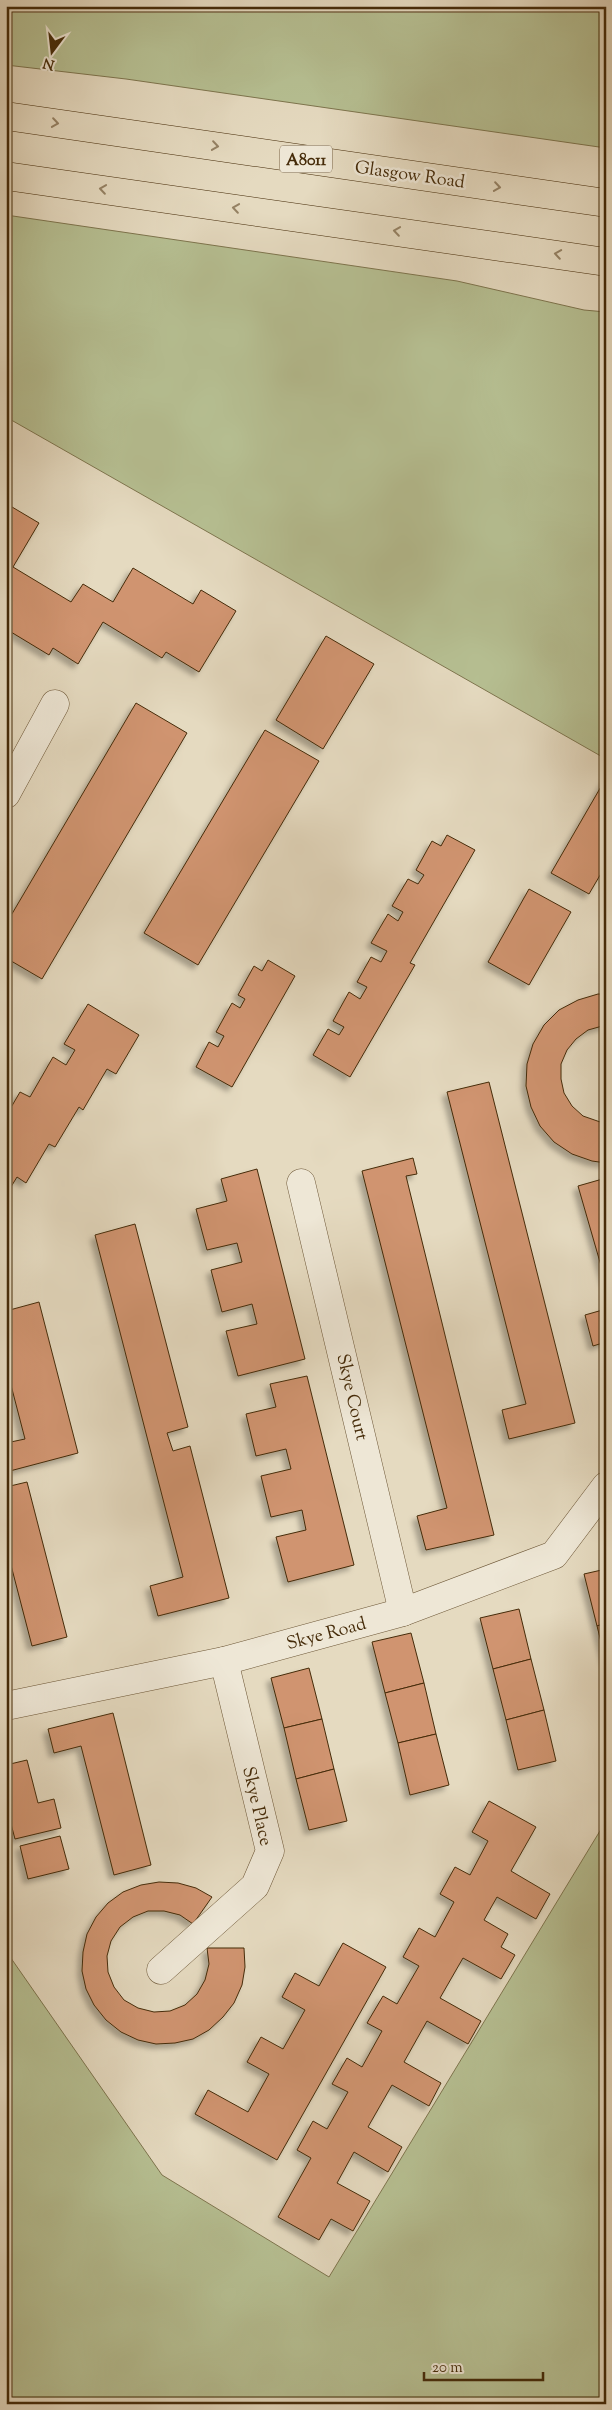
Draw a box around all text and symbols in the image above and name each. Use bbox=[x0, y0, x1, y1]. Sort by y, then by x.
north arrow bbox=[28, 28, 78, 78]
text: N bbox=[41, 52, 57, 74]
one-way arrow bbox=[51, 117, 59, 128]
one-way arrow bbox=[212, 140, 220, 151]
road number: A8011 bbox=[280, 146, 332, 172]
street label: Glasgow Road bbox=[353, 155, 466, 197]
one-way arrow bbox=[494, 181, 502, 192]
one-way arrow bbox=[99, 184, 107, 194]
one-way arrow bbox=[232, 203, 240, 213]
one-way arrow bbox=[392, 226, 400, 237]
one-way arrow bbox=[553, 250, 562, 260]
street label: Skye Court bbox=[328, 1352, 374, 1443]
street label: Skye Road bbox=[284, 1612, 369, 1658]
street label: Skye Place bbox=[234, 1764, 278, 1849]
scale bar bbox=[424, 2350, 543, 2382]
text: 20 m bbox=[432, 2358, 463, 2379]

